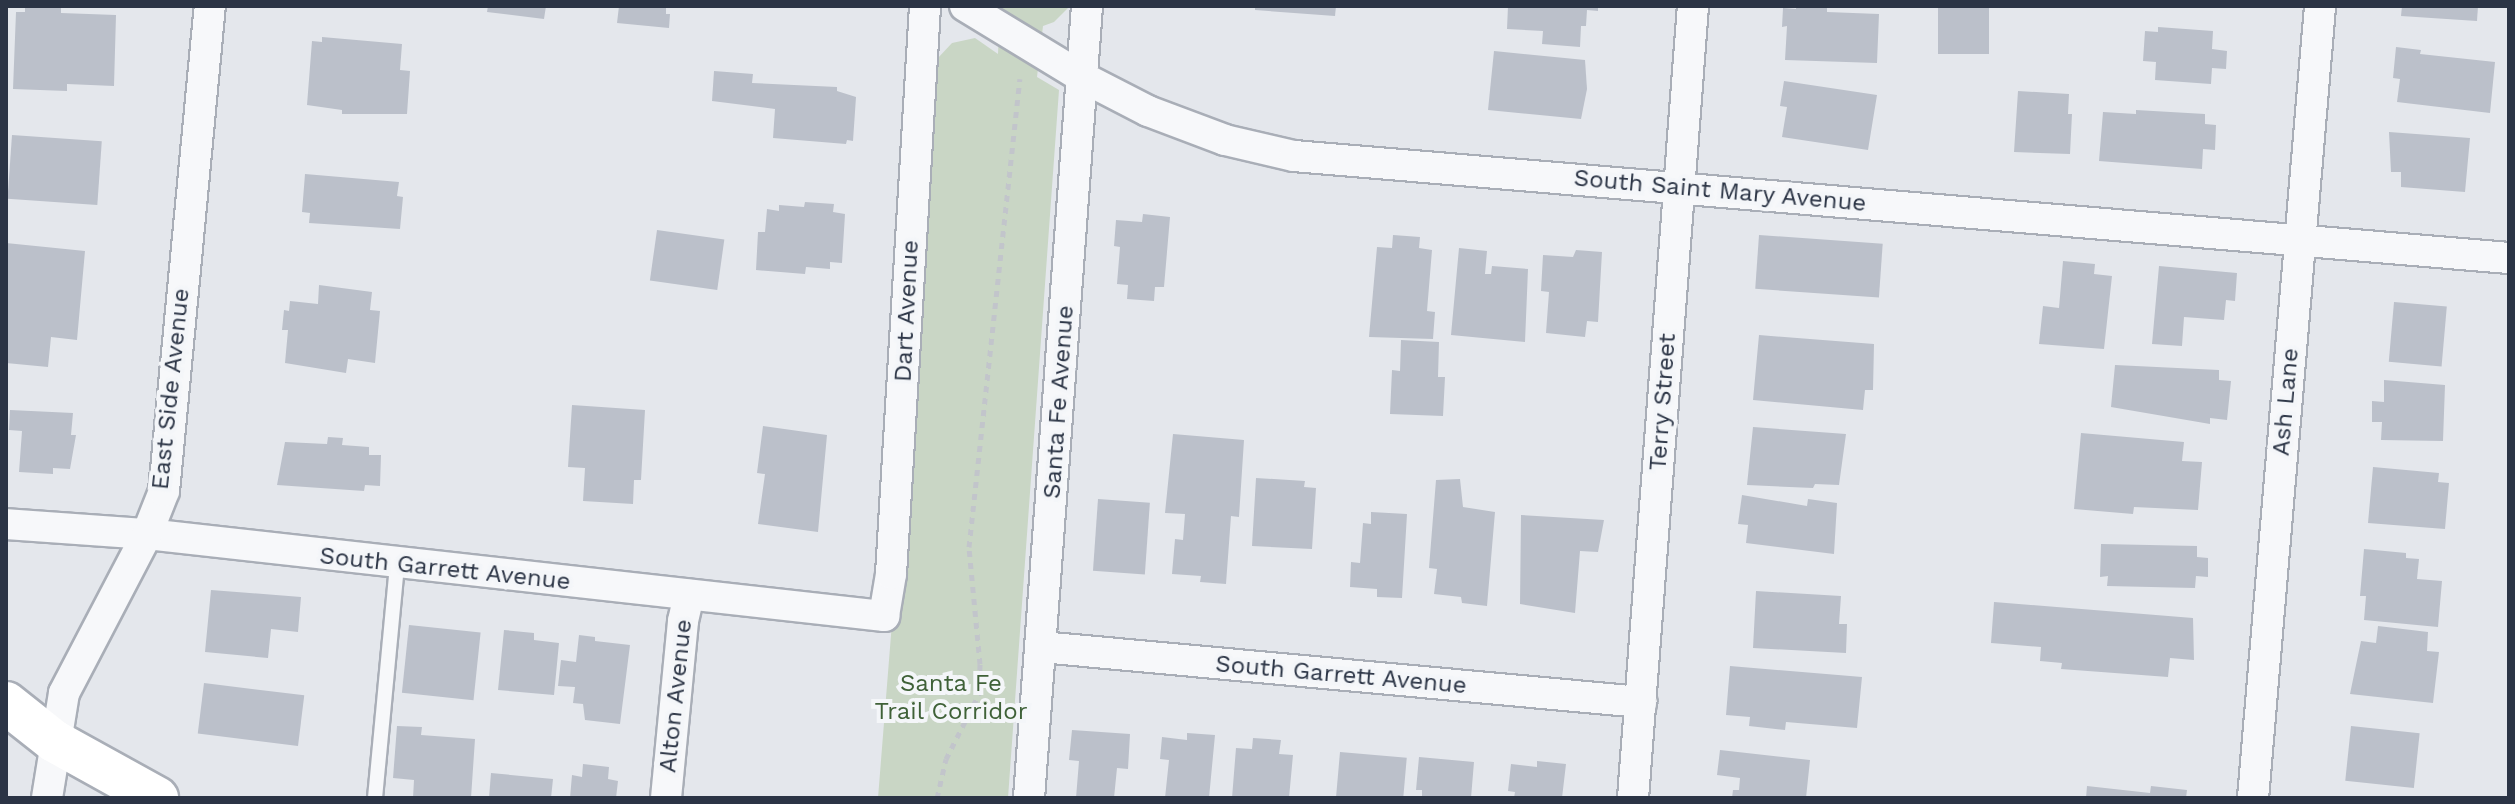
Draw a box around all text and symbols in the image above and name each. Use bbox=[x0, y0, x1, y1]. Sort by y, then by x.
street label: South Saint Mary Avenue bbox=[1572, 164, 1868, 218]
street label: Dart Avenue bbox=[889, 239, 925, 383]
street label: East Side Avenue bbox=[146, 286, 196, 492]
street label: Santa Fe Avenue bbox=[1038, 303, 1080, 501]
street label: Terry Street bbox=[1644, 332, 1682, 472]
street label: Ash Lane bbox=[2267, 347, 2305, 457]
street label: South Garrett Avenue bbox=[318, 541, 572, 597]
street label: Alton Avenue bbox=[654, 617, 698, 775]
street label: South Garrett Avenue bbox=[1214, 650, 1468, 700]
park label: Santa Fe Trail Corridor bbox=[874, 670, 1028, 726]

